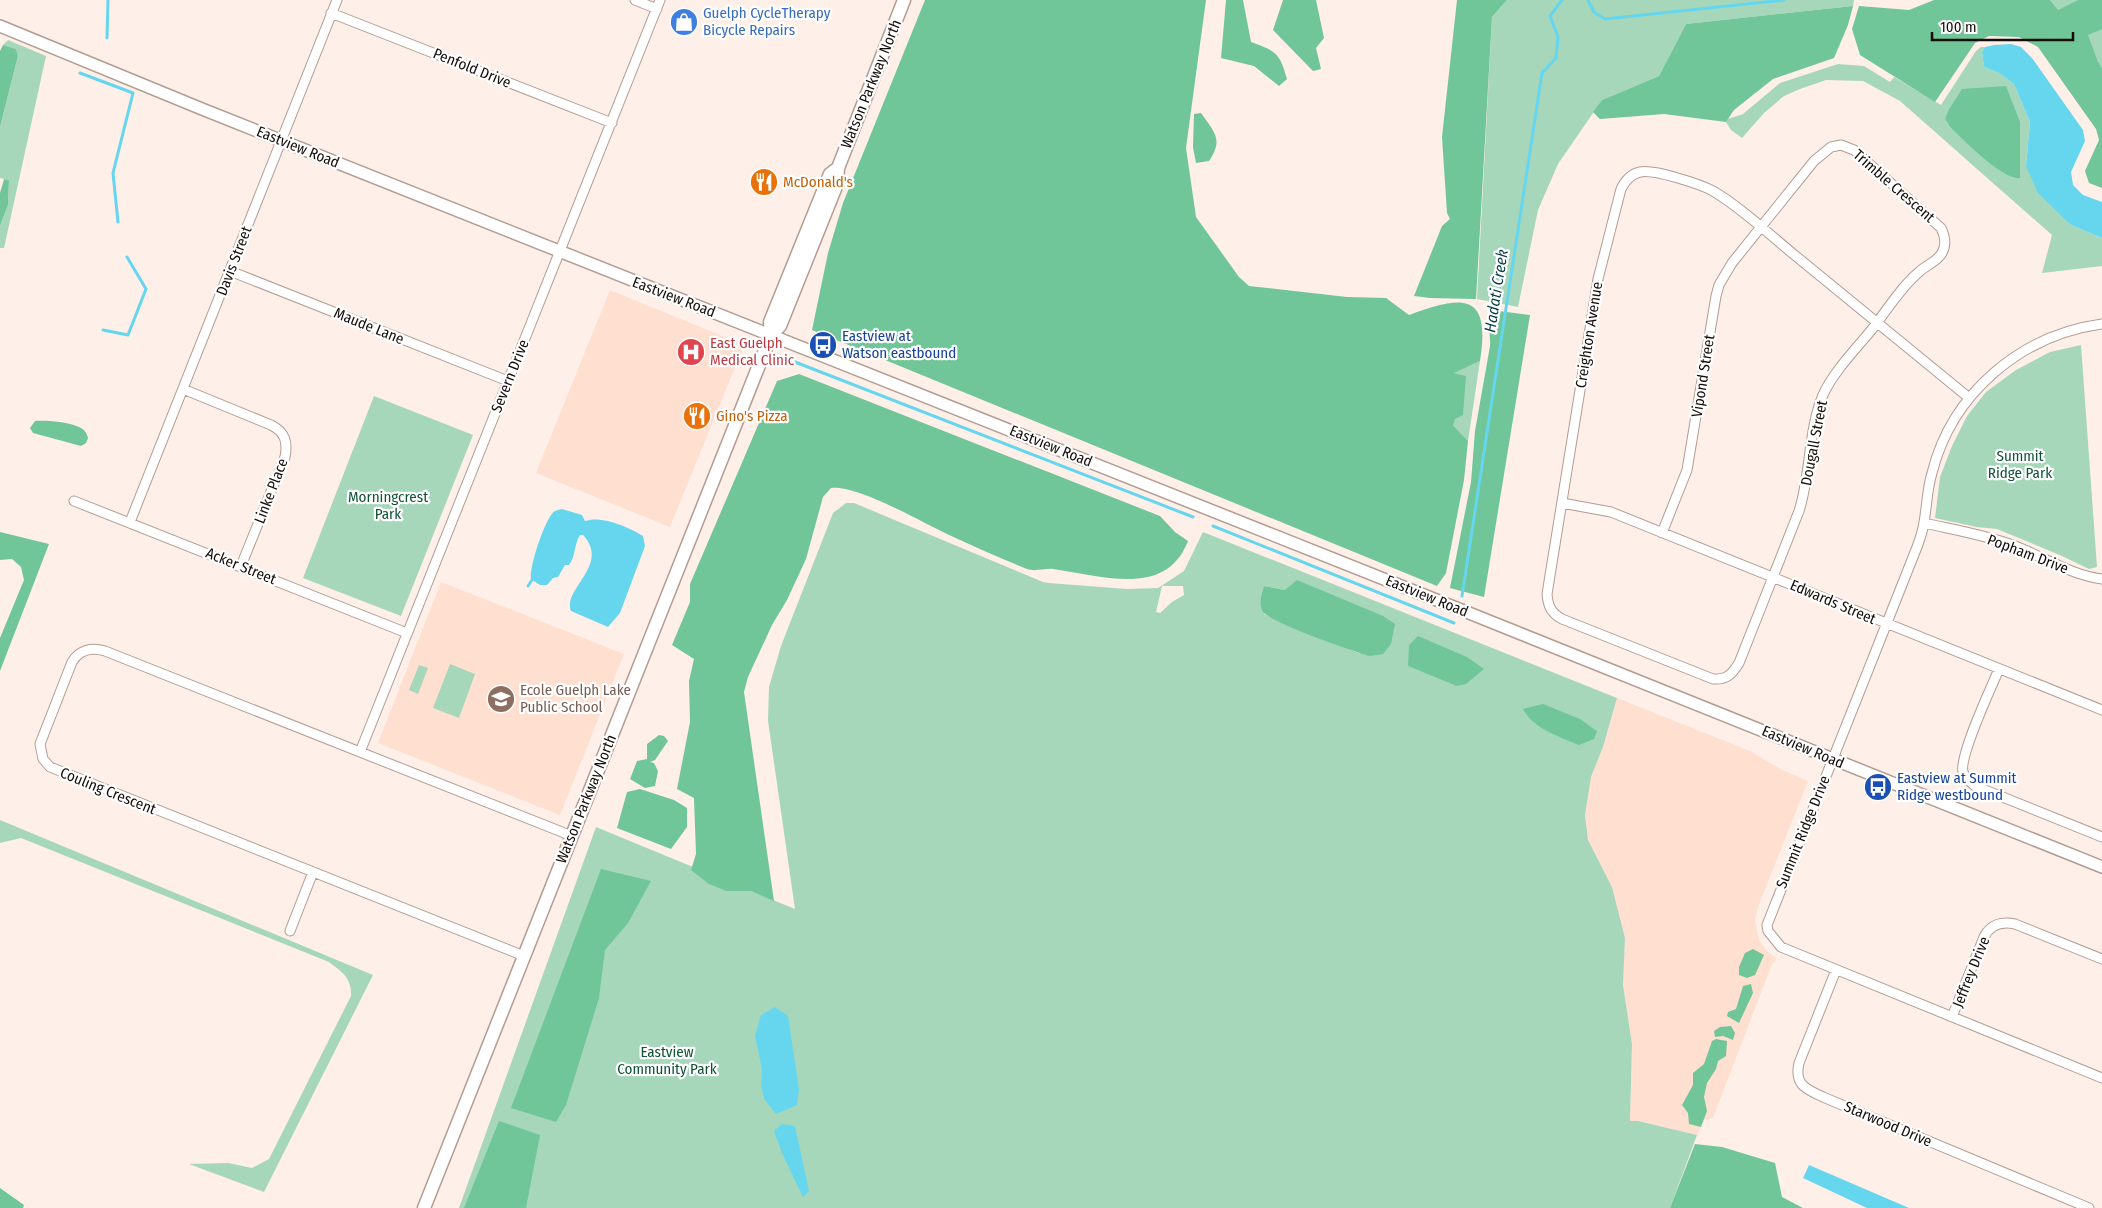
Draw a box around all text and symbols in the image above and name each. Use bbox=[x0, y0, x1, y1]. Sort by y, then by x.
place label: Guelph CycleTherapy Bicycle Repairs bbox=[703, 4, 831, 39]
shop icon: Guelph CycleTherapy Bicycle Repairs bbox=[669, 7, 699, 37]
scale bar bbox=[1932, 10, 2073, 42]
street label: Watson Parkway North bbox=[837, 17, 905, 151]
text: 100 m bbox=[1940, 18, 1977, 36]
street label: Penfold Drive bbox=[430, 44, 514, 92]
street label: Eastview Road bbox=[254, 122, 342, 172]
street label: Trimble Crescent bbox=[1850, 146, 1939, 226]
restaurant icon: McDonald's bbox=[749, 167, 779, 197]
place label: McDonald's bbox=[783, 173, 853, 191]
street label: Davis Street bbox=[213, 224, 256, 298]
water label: Hadati Creek bbox=[1480, 248, 1512, 334]
street label: Eastview Road bbox=[630, 273, 718, 321]
street label: Creighton Avenue bbox=[1572, 281, 1606, 389]
street label: Maude Lane bbox=[331, 304, 407, 348]
place label: Eastview at Watson eastbound bbox=[842, 327, 956, 362]
bus stop icon: Eastview at Watson eastbound bbox=[808, 330, 838, 360]
street label: Vipond Street bbox=[1688, 333, 1718, 419]
place label: East Guelph Medical Clinic bbox=[710, 334, 795, 369]
street label: Severn Drive bbox=[487, 337, 533, 415]
hospital icon: East Guelph Medical Clinic bbox=[676, 337, 706, 367]
street label: Dougall Street bbox=[1797, 399, 1831, 487]
restaurant icon: Gino's Pizza bbox=[682, 401, 712, 431]
place label: Gino's Pizza bbox=[716, 407, 787, 425]
street label: Eastview Road bbox=[1007, 421, 1095, 471]
park label: Summit Ridge Park bbox=[1988, 447, 2052, 482]
street label: Linke Place bbox=[250, 456, 292, 526]
park label: Morningcrest Park bbox=[348, 488, 428, 523]
street label: Popham Drive bbox=[1985, 530, 2071, 578]
street label: Acker Street bbox=[203, 544, 279, 588]
street label: Eastview Road bbox=[1383, 571, 1471, 621]
street label: Edwards Street bbox=[1787, 576, 1879, 628]
place label: Ecole Guelph Lake Public School bbox=[520, 681, 631, 716]
school or university icon: Ecole Guelph Lake Public School bbox=[486, 684, 516, 714]
street label: Eastview Road bbox=[1759, 722, 1847, 772]
street label: Watson Parkway North bbox=[552, 732, 620, 866]
street label: Couling Crescent bbox=[58, 764, 159, 818]
place label: Eastview at Summit Ridge westbound bbox=[1897, 769, 2016, 804]
bus stop icon: Eastview at Summit Ridge westbound bbox=[1863, 772, 1893, 802]
street label: Summit Ridge Drive bbox=[1772, 773, 1834, 891]
street label: Jeffrey Drive bbox=[1949, 934, 1993, 1010]
park label: Eastview Community Park bbox=[617, 1043, 717, 1078]
street label: Starwood Drive bbox=[1841, 1097, 1935, 1151]

